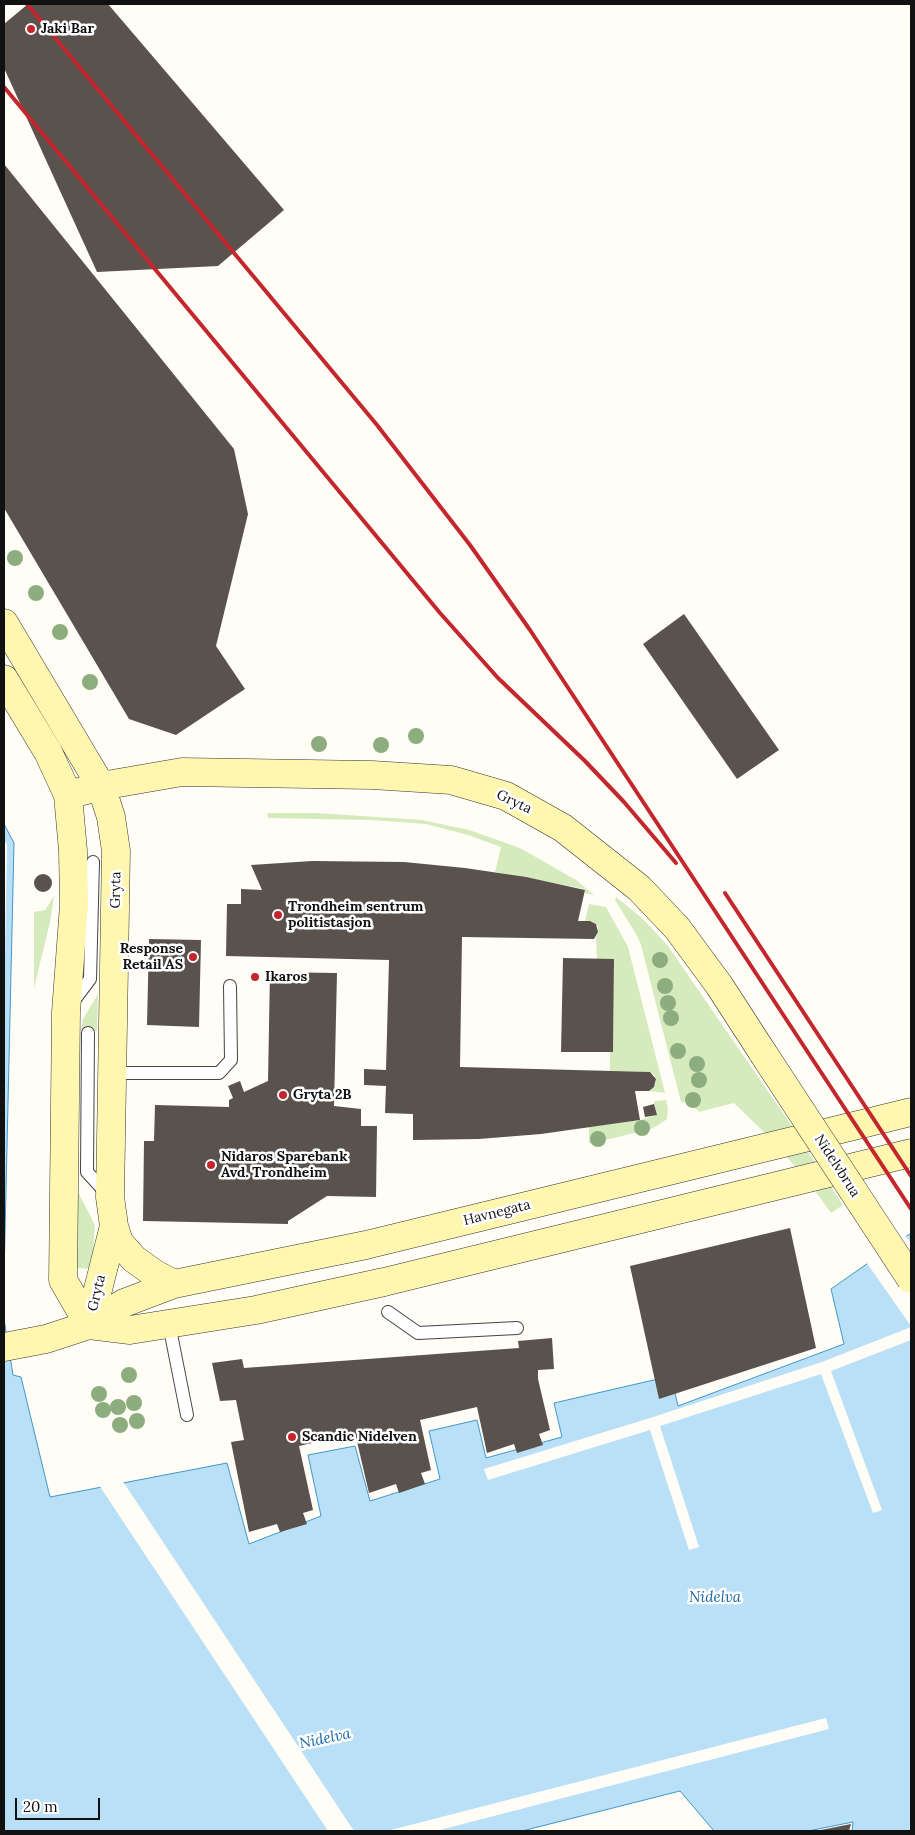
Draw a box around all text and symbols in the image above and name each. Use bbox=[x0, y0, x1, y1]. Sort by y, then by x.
place label: Jaki Bar bbox=[41, 21, 94, 37]
marker: Jaki Bar bbox=[25, 23, 37, 35]
street label: Gryta bbox=[494, 786, 534, 818]
street label: Gryta bbox=[107, 871, 125, 909]
place label: Trondheim sentrum politistasjon bbox=[288, 899, 423, 932]
marker: Trondheim sentrum politistasjon bbox=[272, 909, 284, 921]
place label: Response Retail AS bbox=[120, 941, 183, 974]
marker: Response Retail AS bbox=[187, 951, 199, 963]
place label: Ikaros bbox=[265, 969, 307, 985]
marker: Ikaros bbox=[249, 971, 261, 983]
place label: Gryta 2B bbox=[293, 1087, 352, 1103]
marker: Gryta 2B bbox=[277, 1089, 289, 1101]
street label: Nidelvbrua bbox=[811, 1132, 863, 1200]
place label: Nidaros Sparebank Avd. Trondheim bbox=[221, 1149, 348, 1182]
marker: Nidaros Sparebank Avd. Trondheim bbox=[205, 1159, 217, 1171]
street label: Havnegata bbox=[462, 1197, 532, 1229]
street label: Gryta bbox=[84, 1273, 110, 1313]
place label: Scandic Nidelven bbox=[302, 1429, 417, 1445]
marker: Scandic Nidelven bbox=[286, 1431, 298, 1443]
water label: Nidelva bbox=[689, 1589, 741, 1607]
water label: Nidelva bbox=[298, 1725, 352, 1753]
scale bar bbox=[18, 1788, 102, 1820]
text: 20 m bbox=[23, 1797, 58, 1816]

